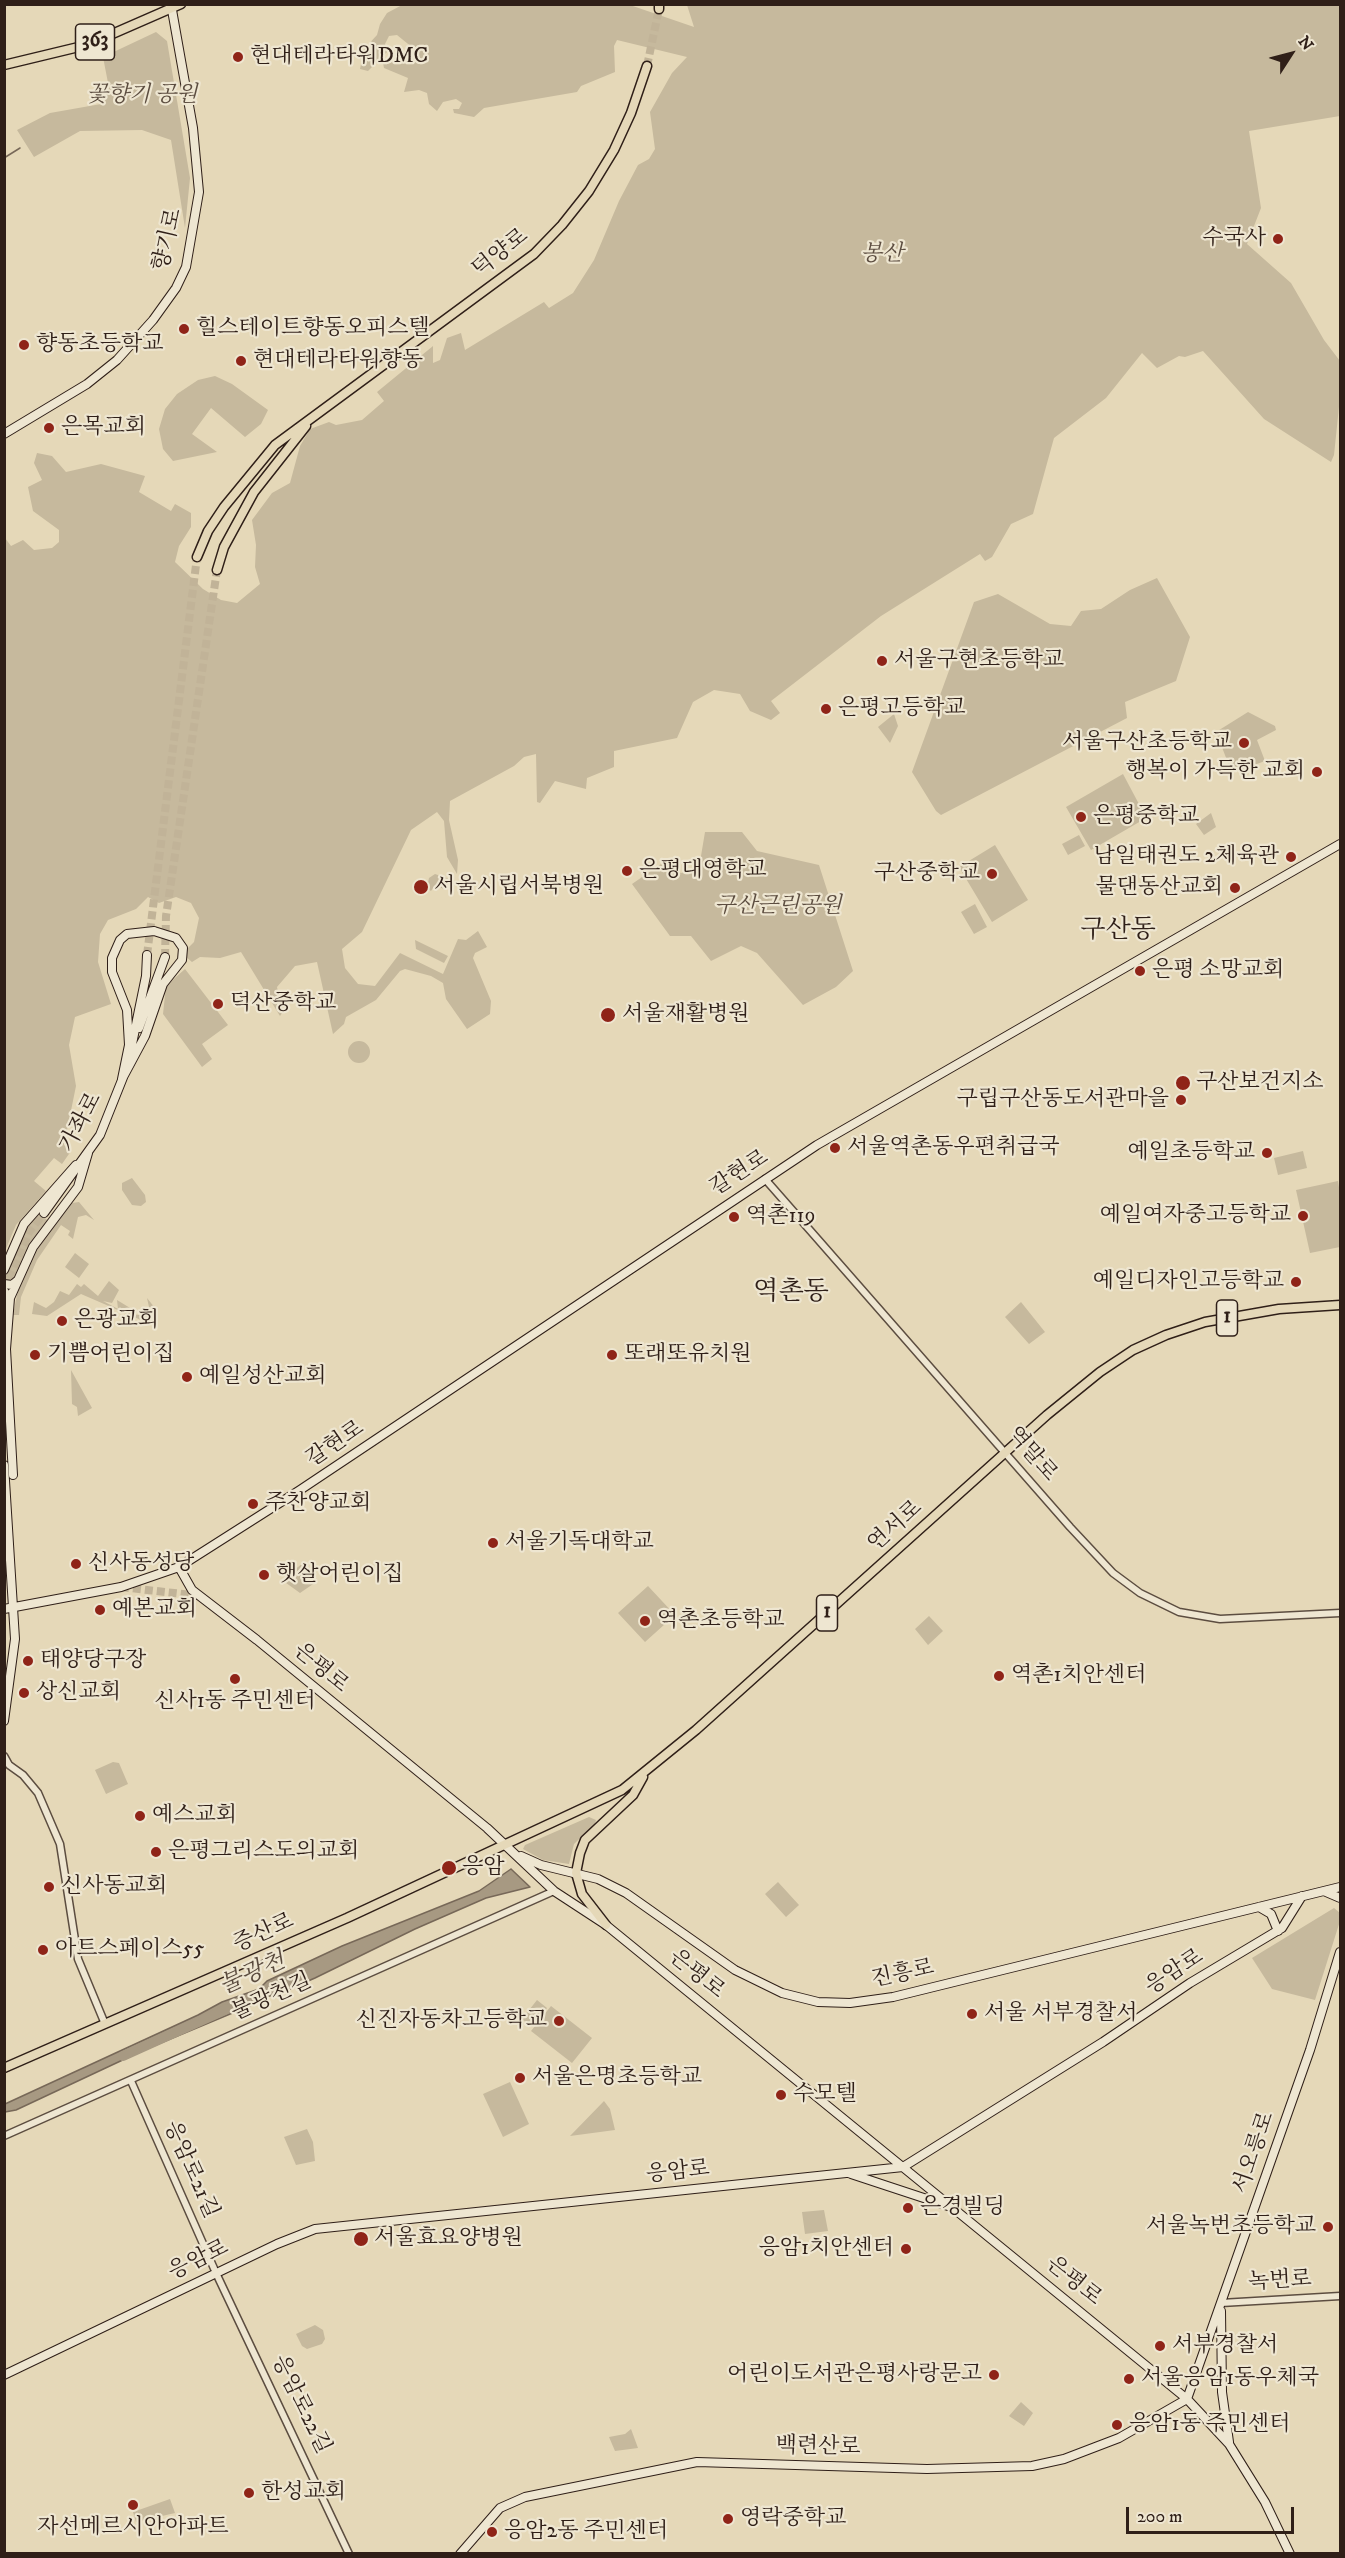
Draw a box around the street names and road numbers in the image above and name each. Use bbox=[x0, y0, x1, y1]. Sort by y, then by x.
road number: 363 bbox=[76, 24, 115, 60]
street label: 향기로 bbox=[149, 206, 189, 274]
street label: 덕양로 bbox=[468, 224, 534, 284]
street label: 가좌로 bbox=[55, 1089, 109, 1157]
street label: 갈현로 bbox=[706, 1146, 774, 1202]
road number: 1 bbox=[1216, 1300, 1238, 1336]
street label: 갈현로 bbox=[302, 1416, 370, 1474]
street label: 역말로 bbox=[1000, 1422, 1062, 1488]
street label: 연서로 bbox=[863, 1496, 929, 1558]
road number: 1 bbox=[816, 1595, 838, 1631]
street label: 은평로 bbox=[287, 1638, 353, 1700]
street label: 증산로 bbox=[230, 1909, 298, 1959]
street label: 은평로 bbox=[663, 1945, 729, 2005]
street label: 응암로 bbox=[1141, 1945, 1209, 2001]
street label: 진흥로 bbox=[869, 1955, 937, 1995]
street label: 불광천길 bbox=[228, 1969, 316, 2027]
street label: 서오릉로 bbox=[1229, 2109, 1281, 2197]
street label: 응암로21길 bbox=[157, 2117, 223, 2223]
street label: 응암로 bbox=[645, 2157, 711, 2189]
street label: 응암로 bbox=[165, 2235, 233, 2287]
street label: 은평로 bbox=[1040, 2252, 1106, 2312]
street label: 녹번로 bbox=[1247, 2267, 1313, 2297]
street label: 응암로22길 bbox=[265, 2351, 335, 2459]
street label: 백련산로 bbox=[775, 2434, 861, 2462]

